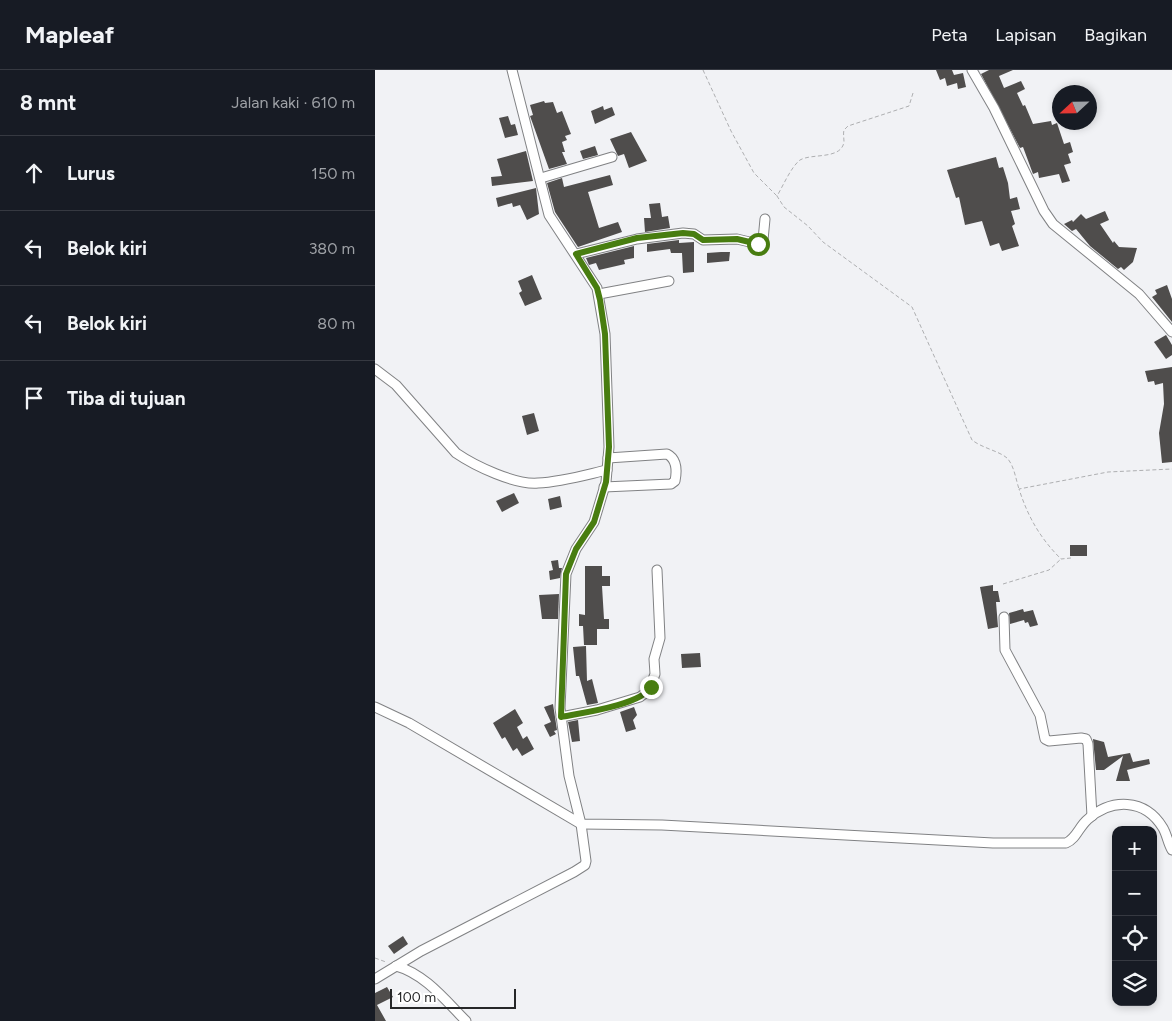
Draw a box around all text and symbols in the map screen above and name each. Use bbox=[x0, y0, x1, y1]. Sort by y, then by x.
text: Mapleaf bbox=[25, 20, 114, 49]
text: Peta bbox=[931, 24, 967, 46]
text: Lapisan bbox=[995, 24, 1056, 46]
text: Bagikan bbox=[1084, 24, 1147, 46]
north arrow bbox=[1052, 85, 1097, 130]
text: 8 mnt bbox=[20, 90, 77, 115]
text: Jalan kaki · 610 m bbox=[231, 93, 355, 112]
icon: ahead bbox=[20, 159, 48, 187]
text: Lurus bbox=[67, 162, 115, 185]
text: 150 m bbox=[311, 164, 355, 183]
route start bbox=[747, 233, 770, 256]
icon: left bbox=[20, 234, 48, 262]
text: Belok kiri bbox=[67, 237, 147, 260]
text: 380 m bbox=[309, 239, 355, 258]
icon: left bbox=[20, 309, 48, 337]
text: Belok kiri bbox=[67, 312, 147, 335]
text: 80 m bbox=[317, 314, 355, 333]
icon: arrive bbox=[20, 384, 48, 412]
text: Tiba di tujuan bbox=[67, 387, 186, 410]
route end bbox=[640, 676, 663, 699]
map controls bbox=[1112, 826, 1157, 1006]
button: + bbox=[1112, 826, 1157, 871]
button: − bbox=[1112, 871, 1157, 916]
button: locate bbox=[1112, 916, 1157, 961]
button: layers bbox=[1112, 961, 1157, 1006]
scale bar bbox=[390, 986, 516, 1009]
text: 100 m bbox=[397, 989, 436, 1006]

